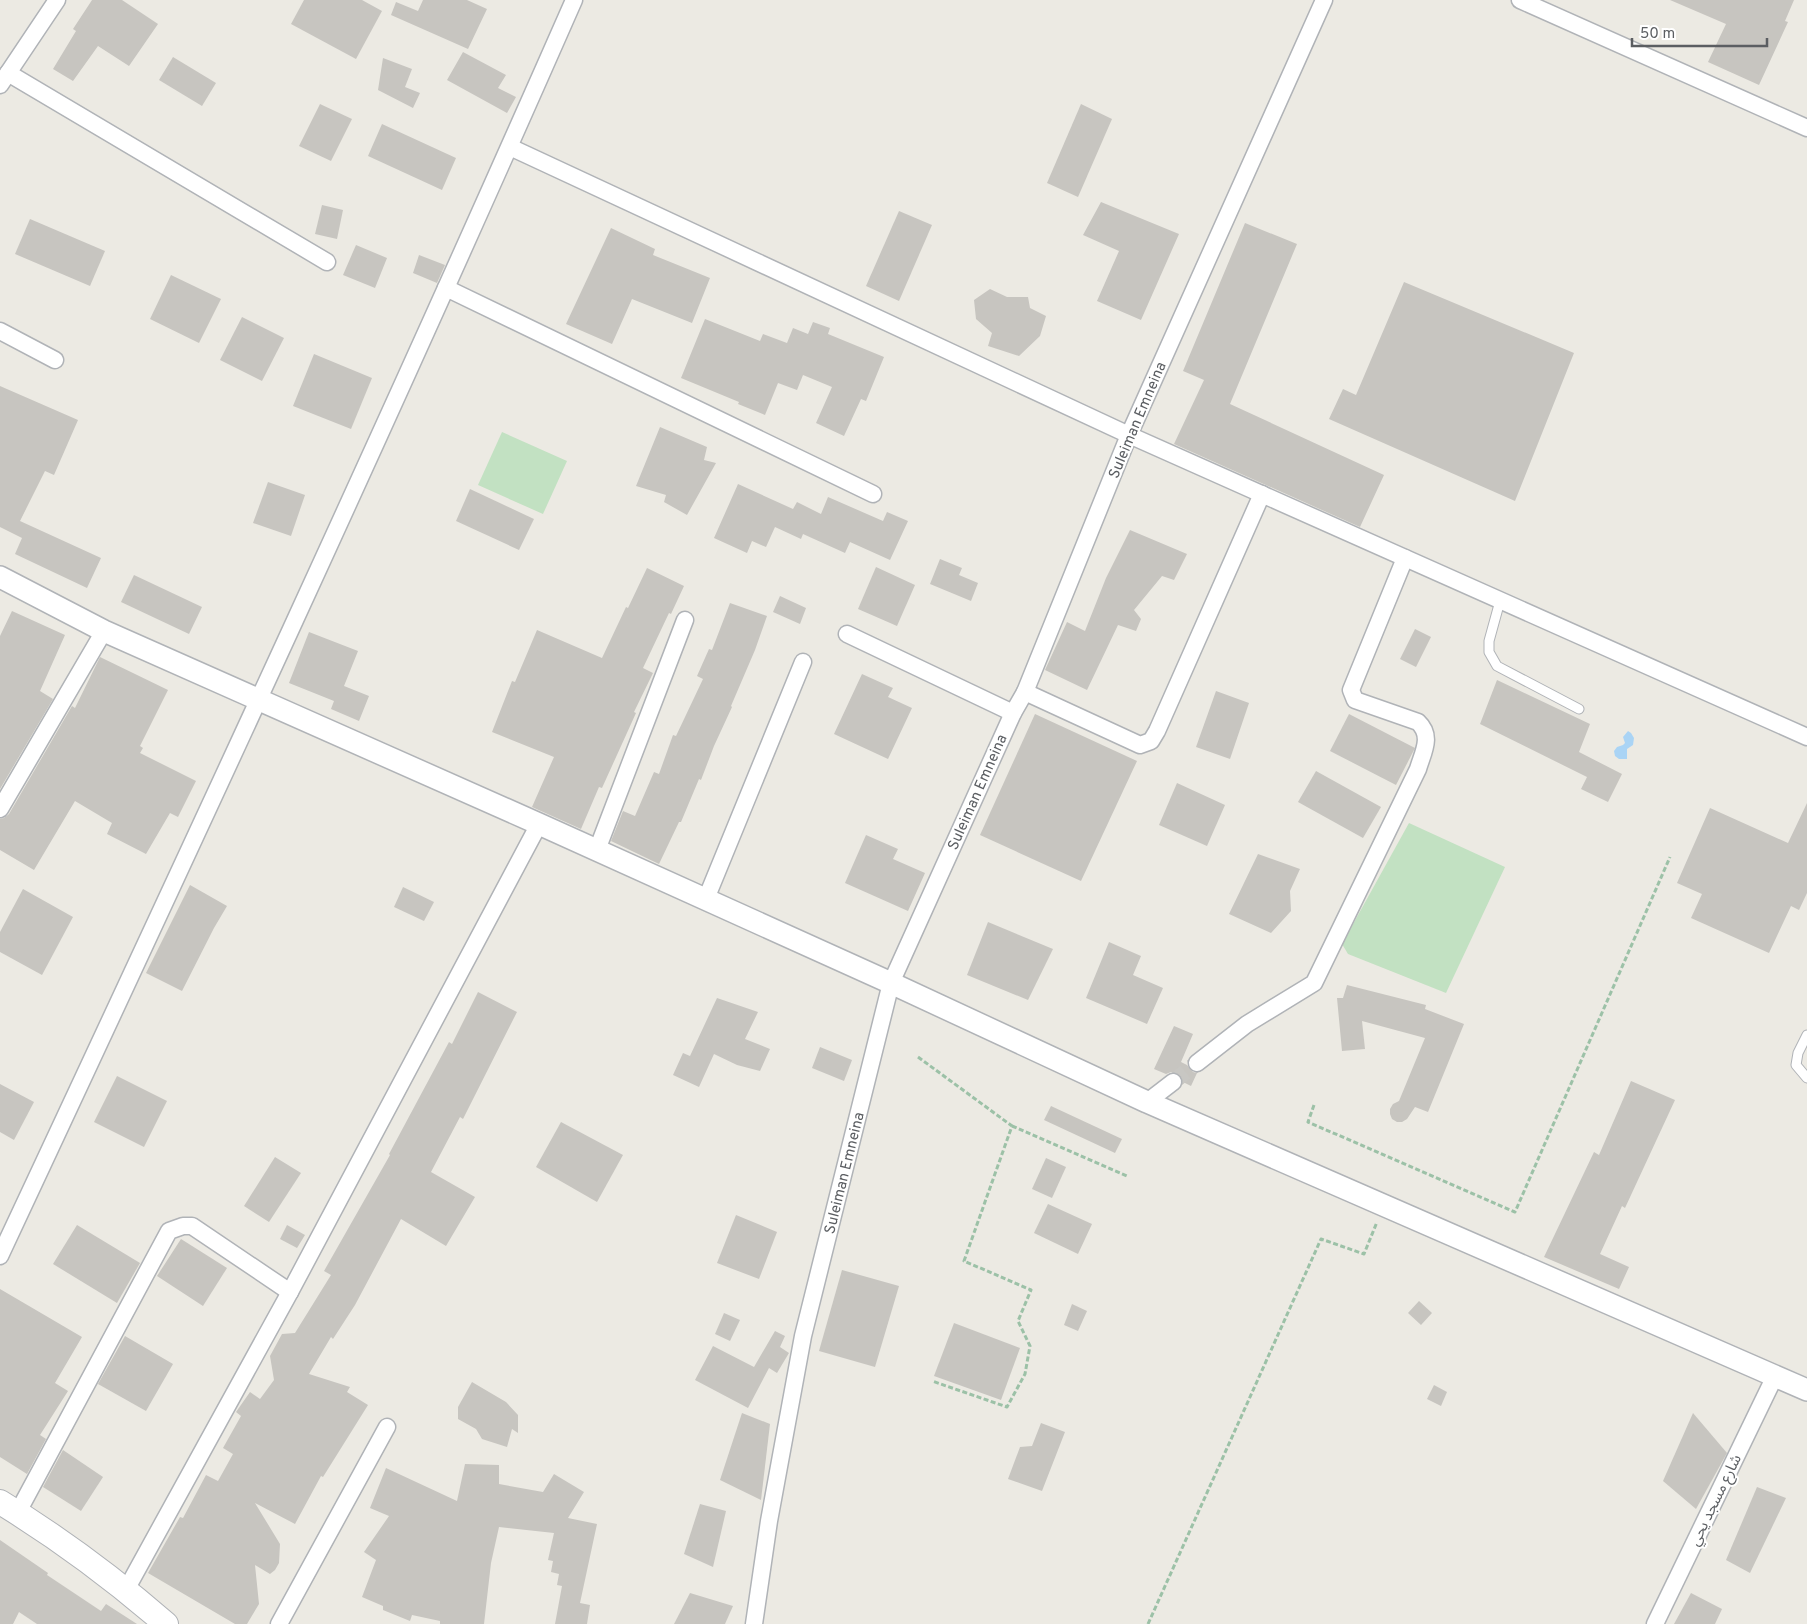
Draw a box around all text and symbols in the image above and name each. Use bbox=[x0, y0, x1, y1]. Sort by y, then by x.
scale bar bbox=[1632, 15, 1767, 47]
text: 50 m bbox=[1640, 25, 1675, 44]
street label: Suleiman Emneina bbox=[1105, 359, 1172, 482]
street label: Suleiman Emneina bbox=[944, 732, 1012, 854]
street label: Suleiman Emneina bbox=[821, 1110, 870, 1236]
street label: شارع مسجد يحي bbox=[1686, 1452, 1748, 1550]

